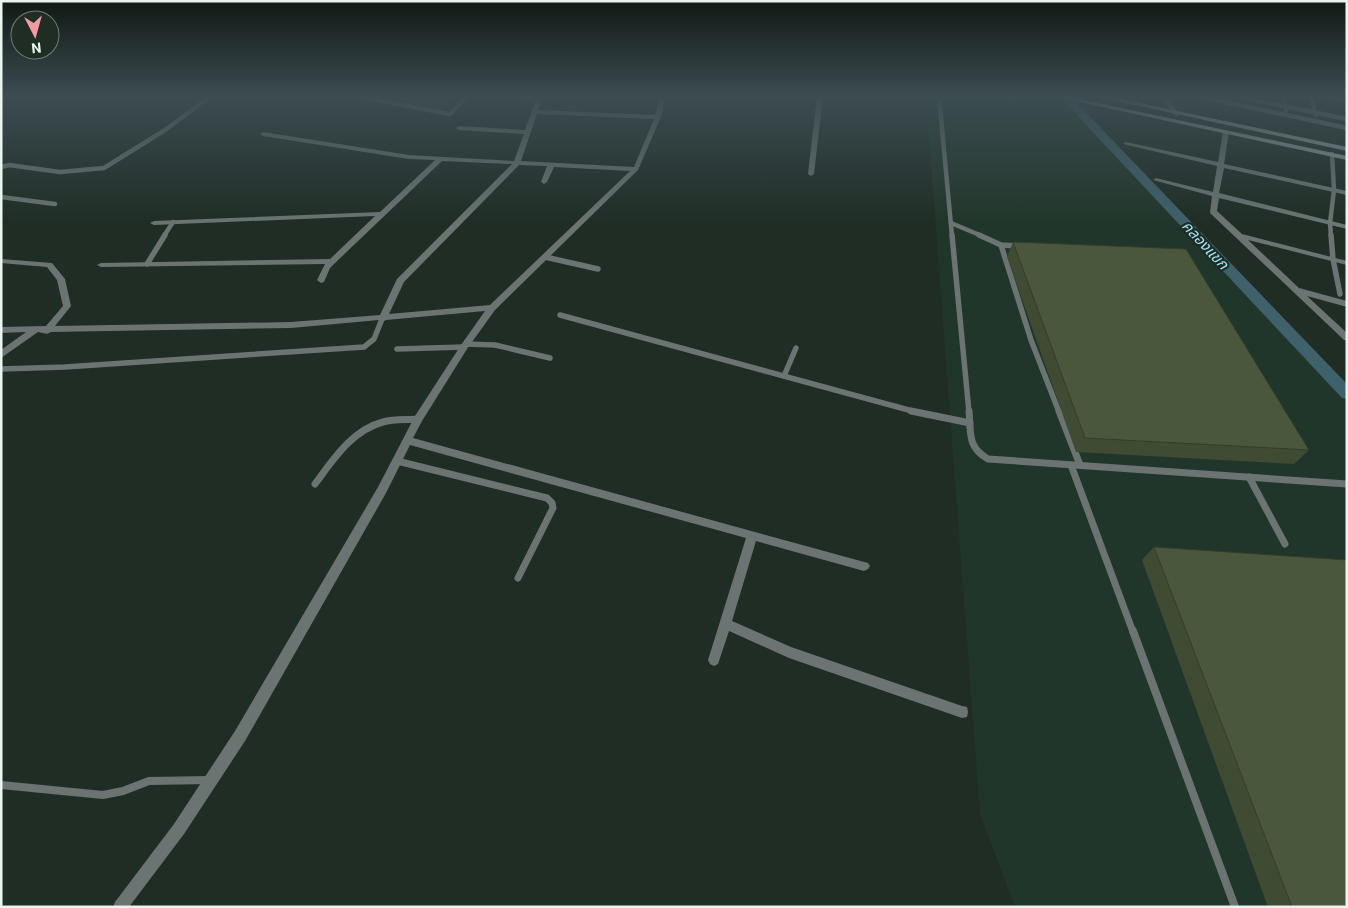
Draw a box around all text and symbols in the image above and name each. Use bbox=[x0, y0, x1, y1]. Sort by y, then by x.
north arrow bbox=[10, 10, 60, 60]
text: N bbox=[31, 39, 42, 56]
water label: คลองแขก bbox=[1178, 217, 1233, 274]

